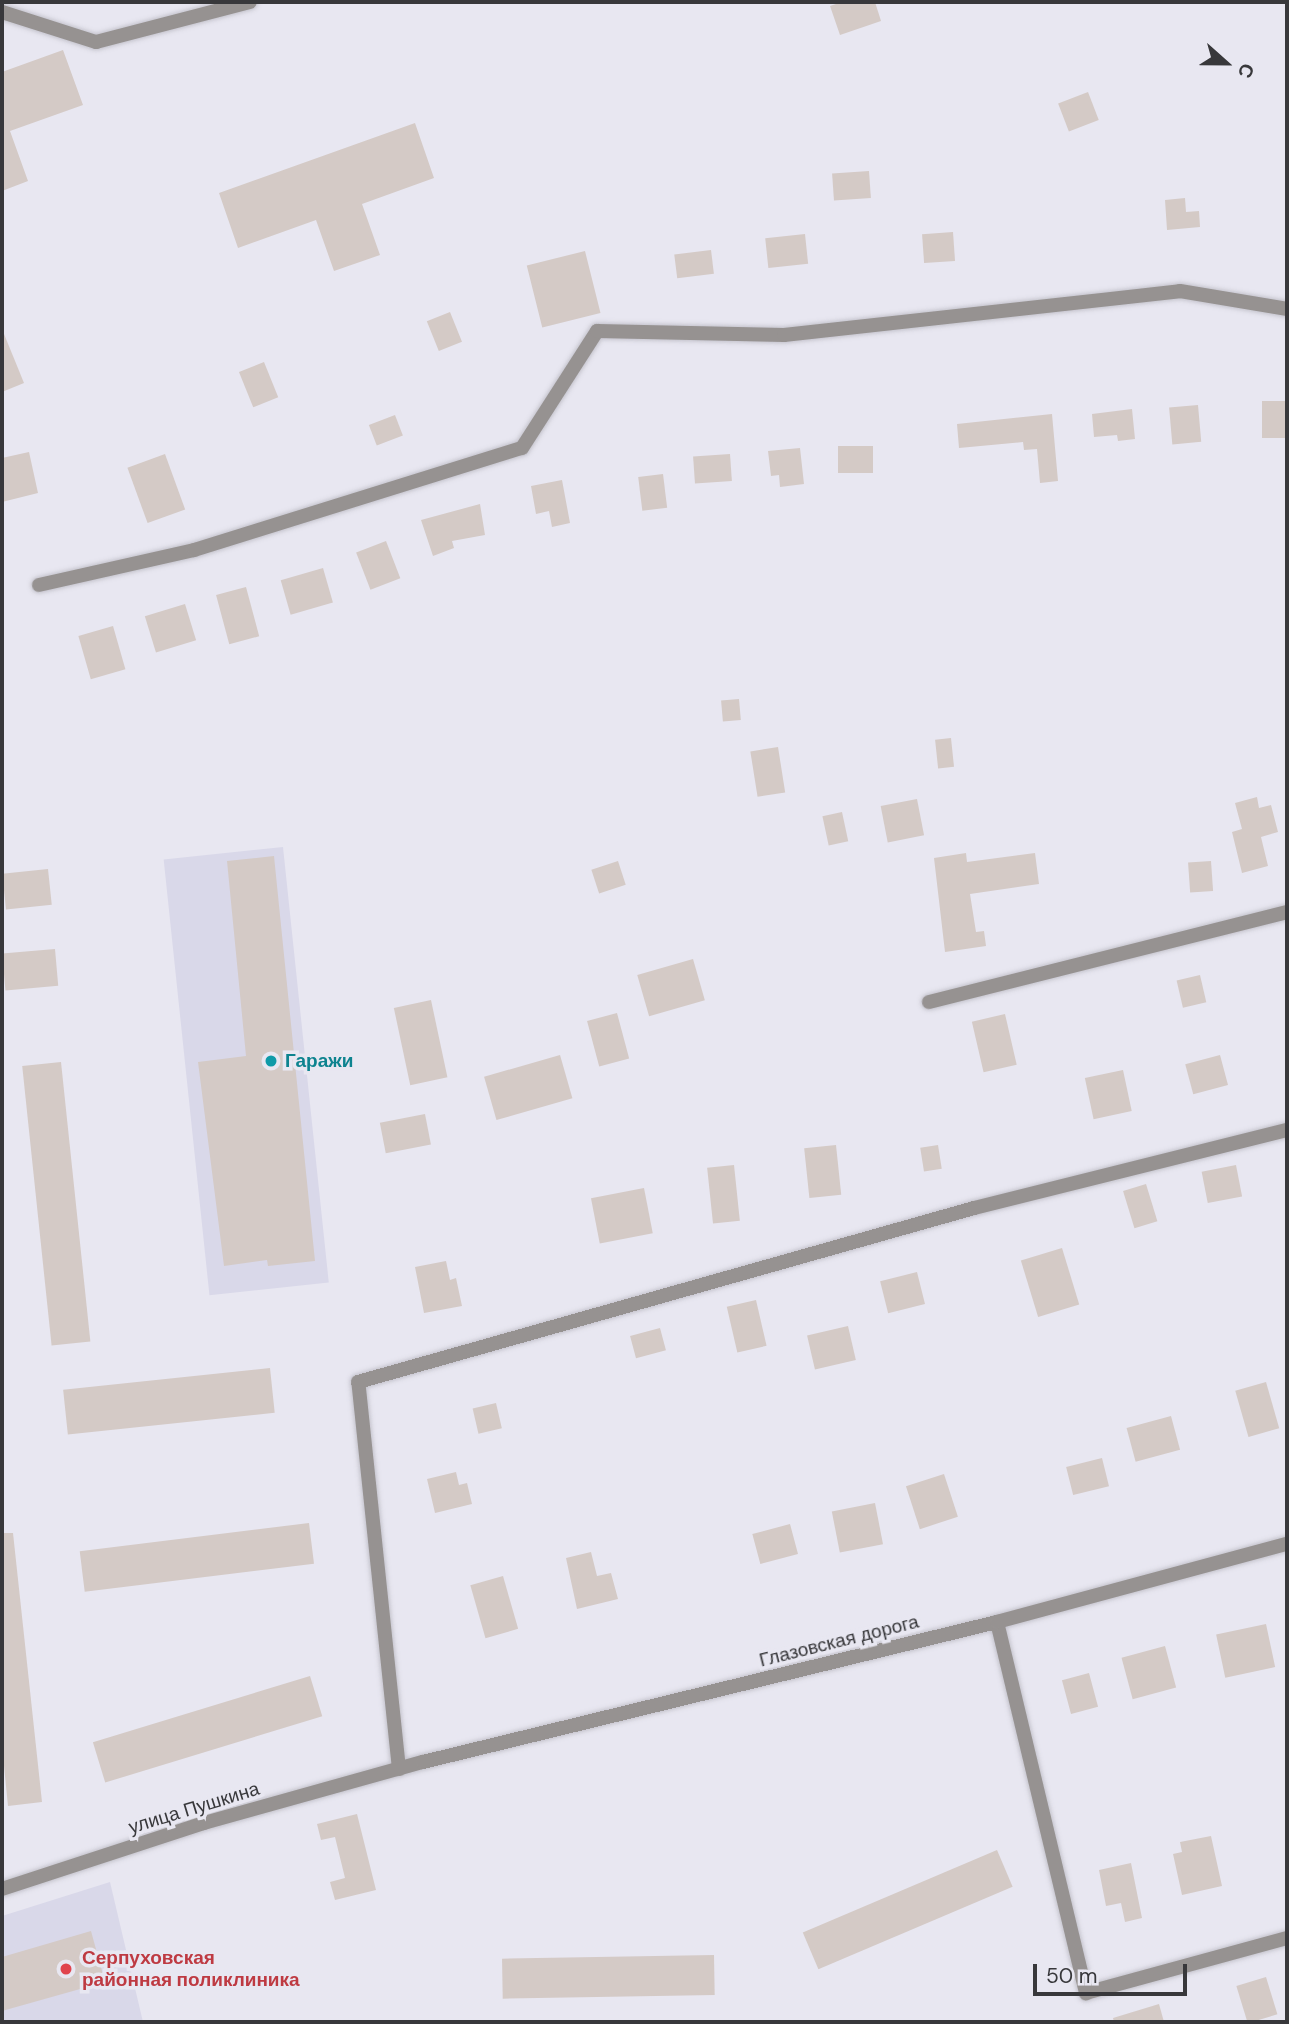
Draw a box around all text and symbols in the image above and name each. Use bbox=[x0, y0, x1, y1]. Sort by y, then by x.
north arrow bbox=[1191, 28, 1261, 98]
text: С bbox=[1232, 60, 1260, 82]
place label: Гаражи bbox=[285, 1050, 353, 1072]
marker: Гаражи bbox=[263, 1053, 279, 1069]
street label: Глазовская дорога bbox=[757, 1610, 921, 1672]
street label: улица Пушкина bbox=[126, 1777, 262, 1839]
place label: Серпуховская районная поликлиника bbox=[82, 1947, 300, 1991]
scale bar bbox=[1037, 1951, 1191, 1995]
marker: Серпуховская районная поликлиника bbox=[56, 1959, 76, 1979]
text: 50 m bbox=[1046, 1962, 1097, 1990]

